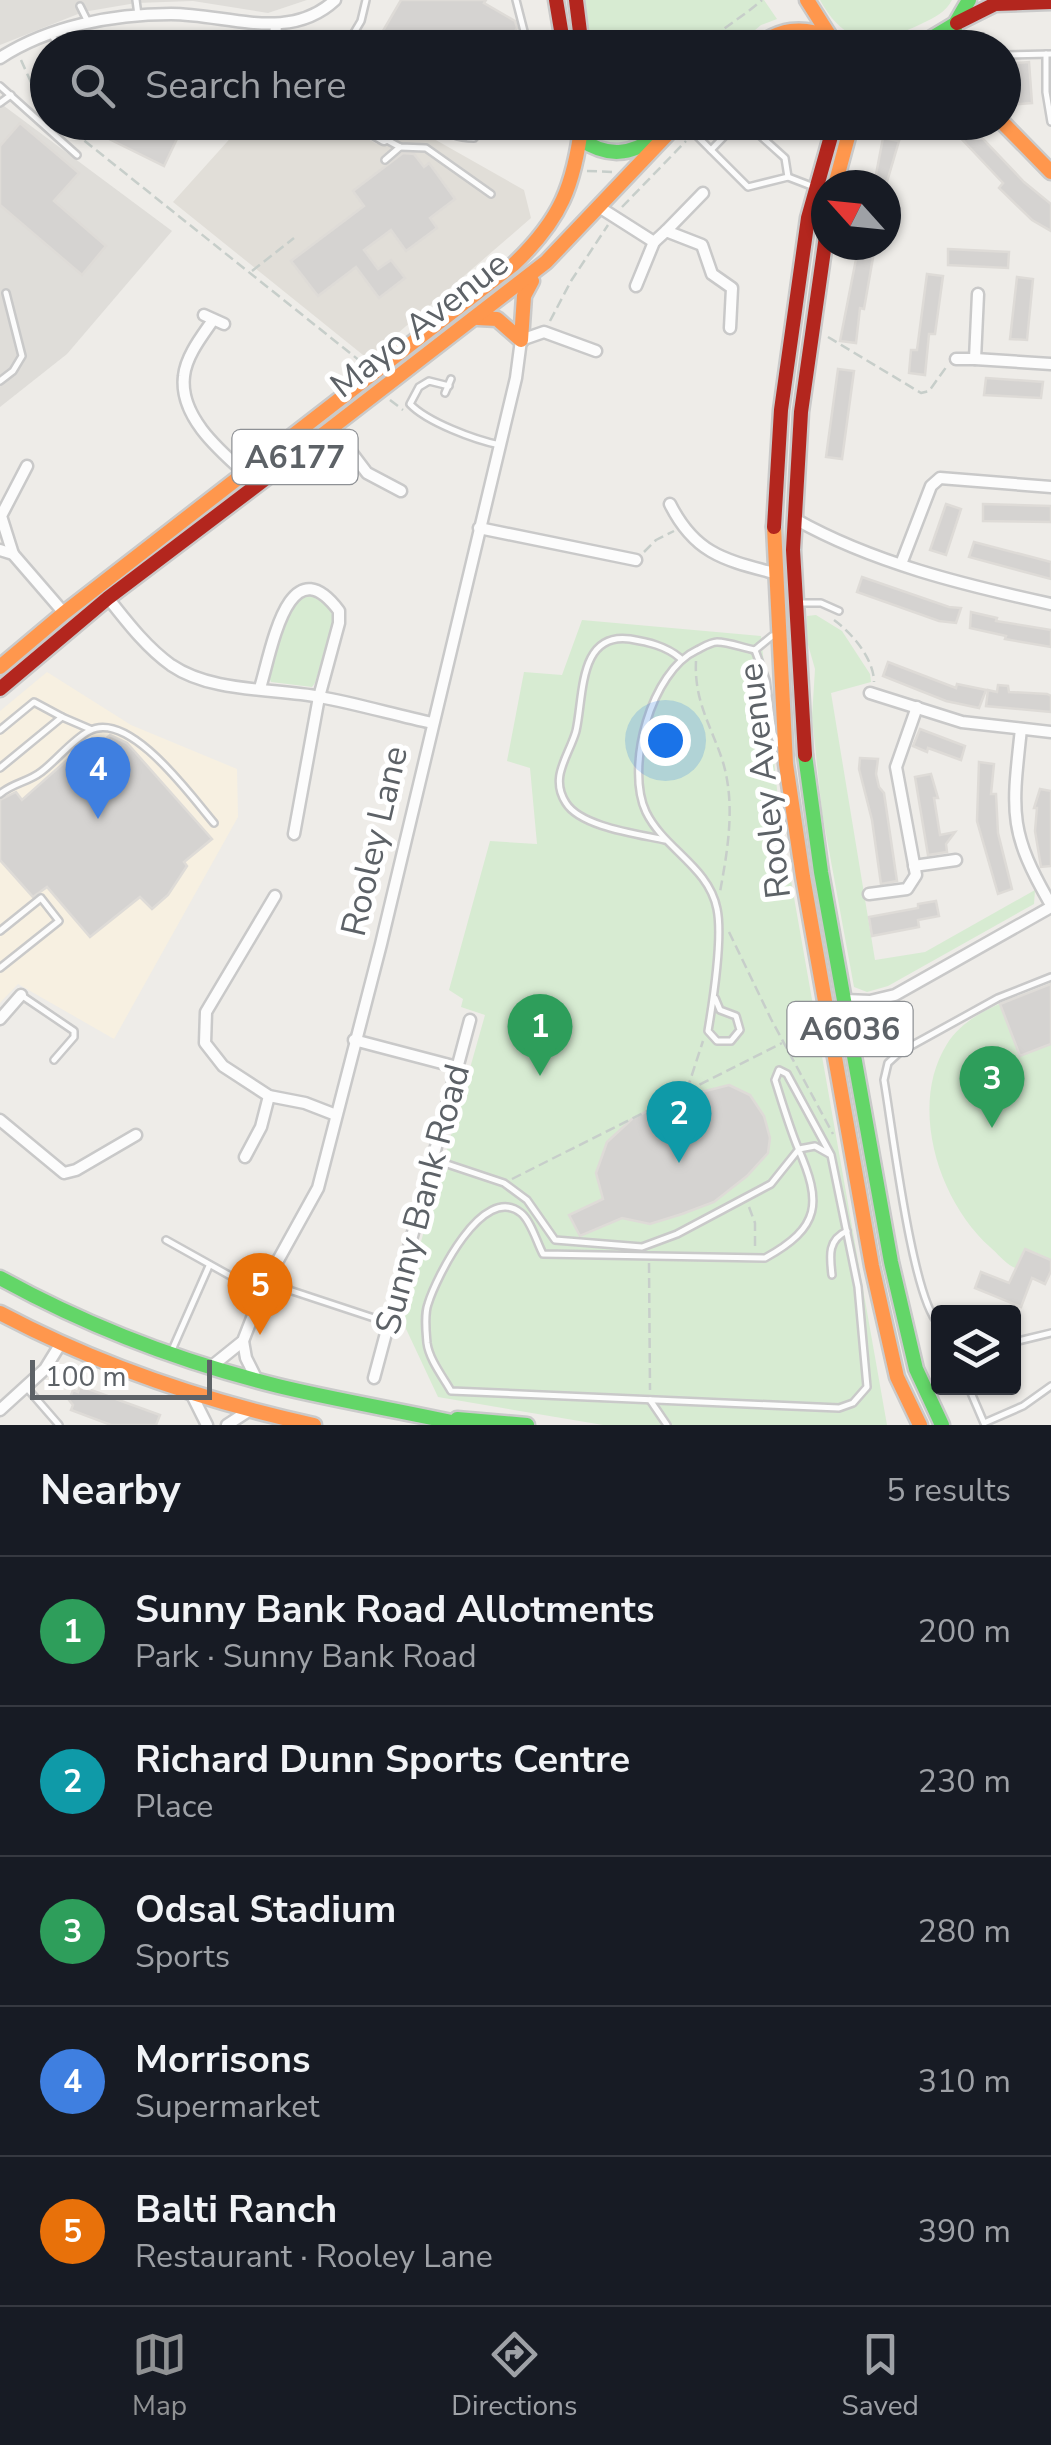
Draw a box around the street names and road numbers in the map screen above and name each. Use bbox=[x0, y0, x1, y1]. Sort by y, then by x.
street label: Mayo Avenue bbox=[321, 240, 518, 409]
road number: A6177 bbox=[232, 430, 358, 484]
street label: Rooley Avenue bbox=[727, 661, 802, 901]
street label: Rooley Lane bbox=[330, 742, 419, 941]
road number: A6036 bbox=[788, 1002, 912, 1056]
street label: Sunny Bank Road bbox=[364, 1059, 481, 1339]

